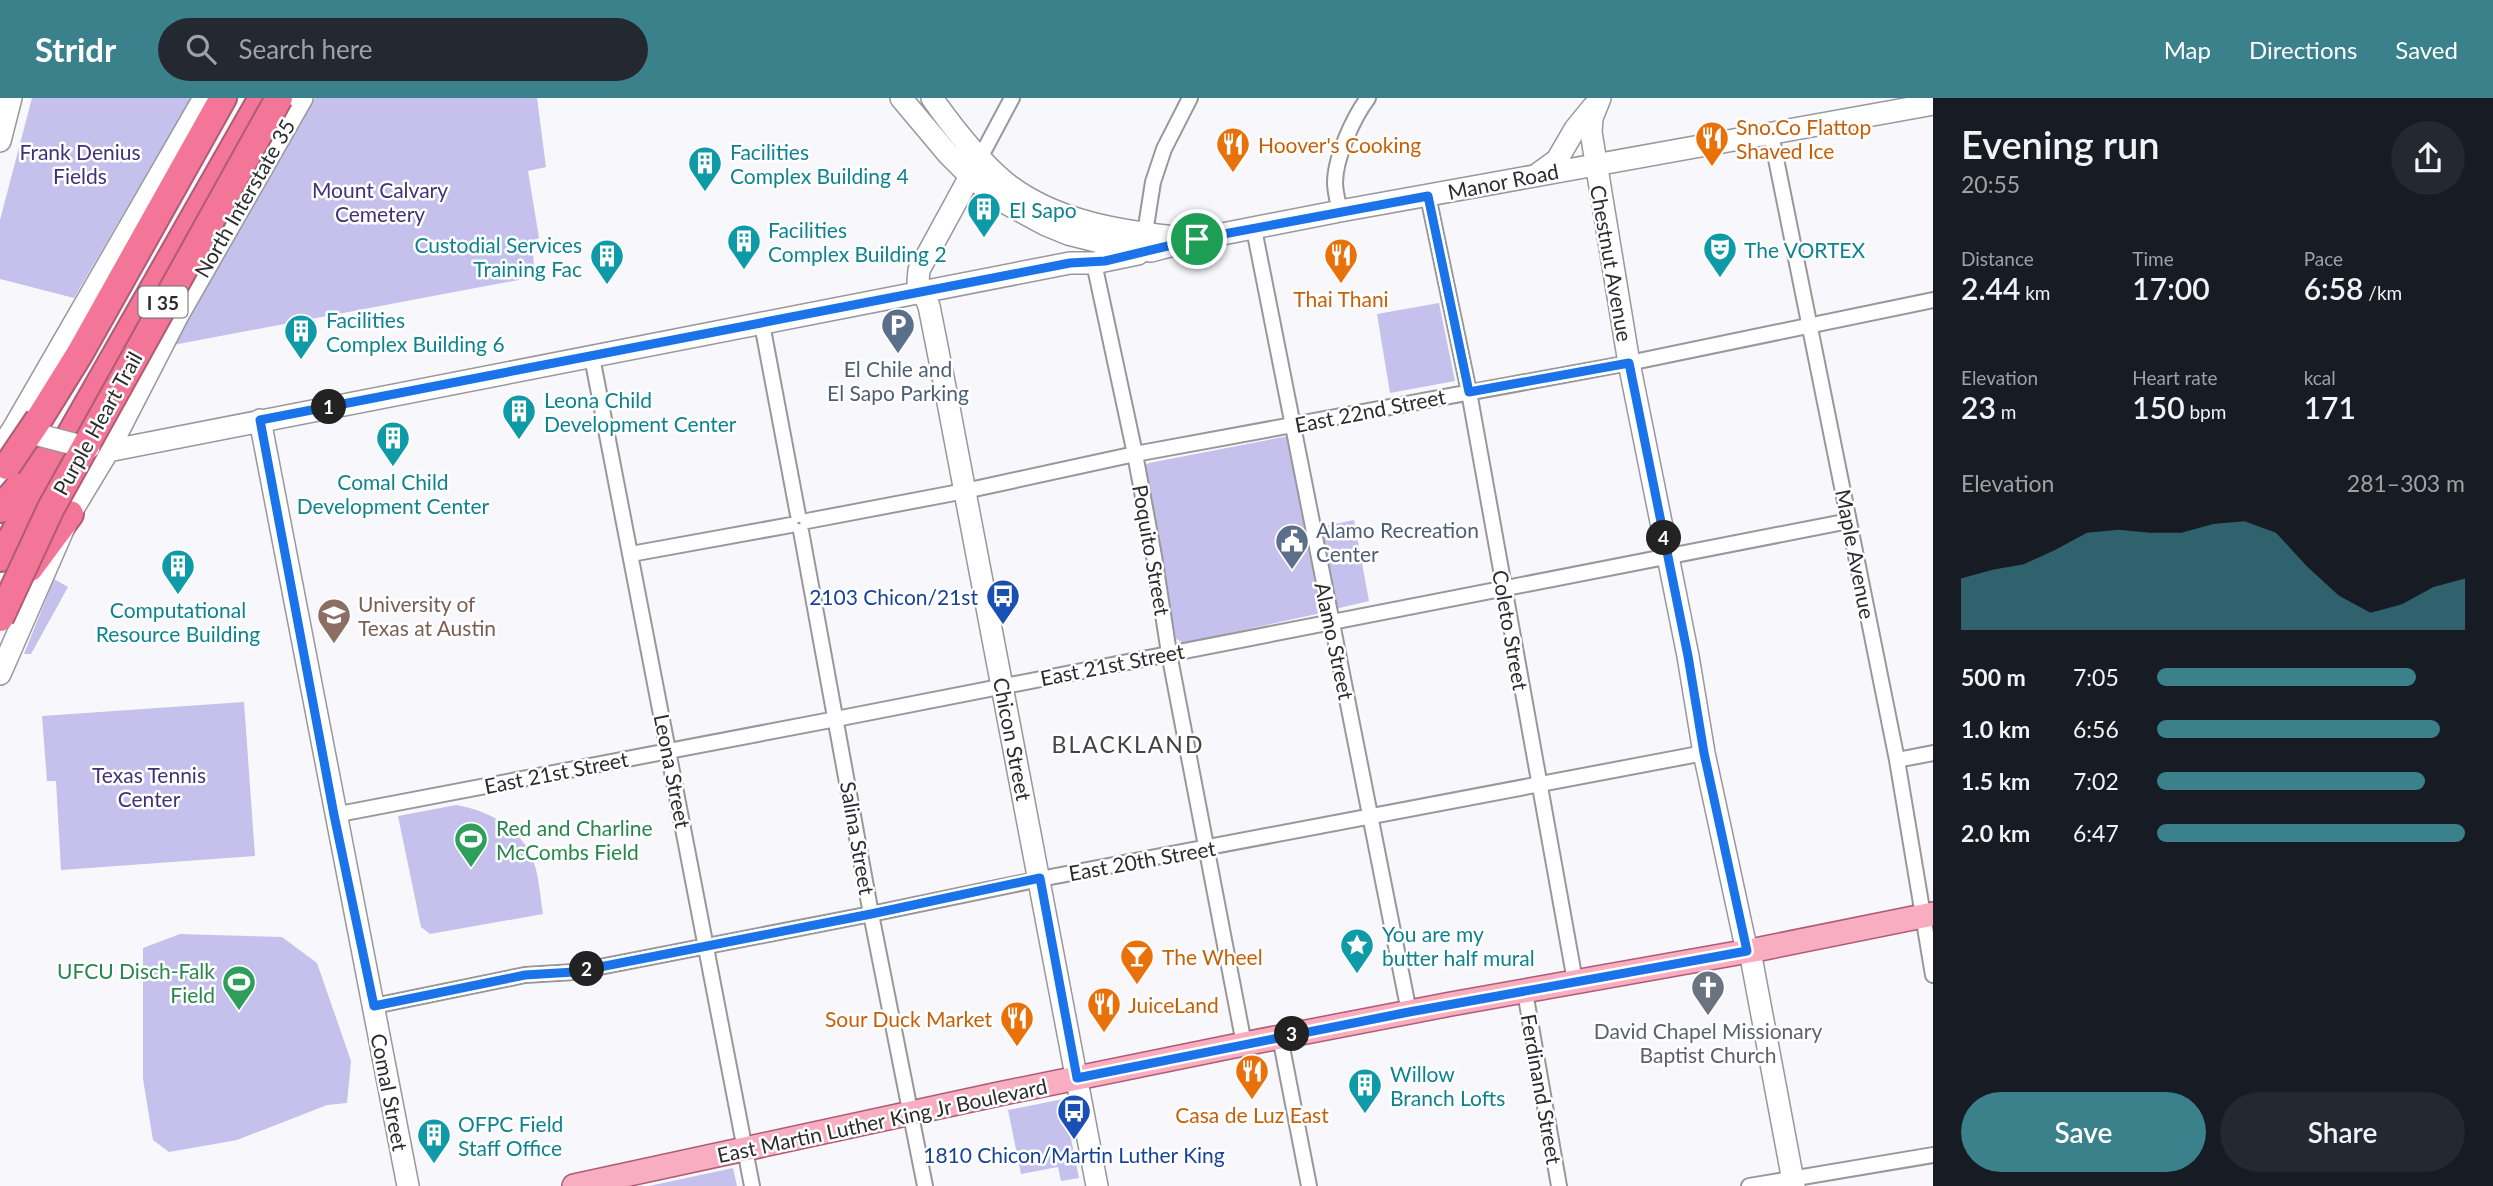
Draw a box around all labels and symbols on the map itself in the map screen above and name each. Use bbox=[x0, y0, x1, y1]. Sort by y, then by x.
street label: North Interstate 35 bbox=[189, 114, 299, 282]
place label: Sno.Co Flattop Shaved Ice bbox=[1736, 114, 1871, 163]
restaurant icon: Sno.Co Flattop Shaved Ice bbox=[1693, 119, 1731, 168]
restaurant icon: Hoover's Cooking bbox=[1214, 125, 1252, 174]
place label: Hoover's Cooking bbox=[1258, 132, 1421, 157]
park label: Frank Denius Fields bbox=[19, 139, 141, 188]
place label: Facilities Complex Building 4 bbox=[730, 139, 909, 188]
building icon: Facilities Complex Building 4 bbox=[686, 144, 724, 193]
street label: Manor Road bbox=[1445, 158, 1561, 204]
park label: Mount Calvary Cemetery bbox=[312, 177, 448, 226]
street label: Chestnut Avenue bbox=[1586, 183, 1638, 343]
building icon: El Sapo bbox=[965, 190, 1003, 239]
place label: El Sapo bbox=[1009, 197, 1077, 222]
pin bbox=[1167, 209, 1227, 269]
place label: Facilities Complex Building 2 bbox=[768, 217, 947, 266]
building icon: Facilities Complex Building 2 bbox=[725, 222, 763, 271]
theatre icon: The VORTEX bbox=[1701, 230, 1739, 279]
place label: Custodial Services Training Fac bbox=[414, 232, 582, 281]
restaurant icon: Thai Thani bbox=[1322, 236, 1360, 285]
building icon: Custodial Services Training Fac bbox=[588, 237, 626, 286]
place label: The VORTEX bbox=[1744, 237, 1865, 262]
road number: I 35 bbox=[138, 286, 188, 318]
place label: Thai Thani bbox=[1293, 286, 1389, 311]
parking icon: El Chile and El Sapo Parking bbox=[879, 306, 917, 355]
place label: Facilities Complex Building 6 bbox=[326, 307, 505, 356]
building icon: Facilities Complex Building 6 bbox=[282, 312, 320, 361]
street label: Purple Heart Trail bbox=[47, 347, 147, 499]
place label: El Chile and El Sapo Parking bbox=[827, 356, 969, 405]
street label: East 22nd Street bbox=[1293, 383, 1448, 437]
place label: Leona Child Development Center bbox=[544, 387, 737, 436]
pin: 1 bbox=[312, 390, 346, 424]
building icon: Leona Child Development Center bbox=[500, 392, 538, 441]
building icon: Comal Child Development Center bbox=[374, 419, 412, 468]
place label: Comal Child Development Center bbox=[297, 469, 490, 518]
street label: Poquito Street bbox=[1128, 483, 1176, 618]
street label: Maple Avenue bbox=[1831, 487, 1881, 621]
place label: Alamo Recreation Center bbox=[1316, 517, 1479, 566]
pin: 4 bbox=[1646, 520, 1682, 556]
public building icon: Alamo Recreation Center bbox=[1273, 522, 1311, 571]
building icon: Computational Resource Building bbox=[159, 547, 197, 596]
street label: Coleto Street bbox=[1488, 568, 1534, 693]
bus stop icon: 2103 Chicon/21st bbox=[984, 577, 1022, 626]
street label: Alamo Street bbox=[1310, 580, 1360, 702]
place label: 2103 Chicon/21st bbox=[809, 584, 978, 609]
place label: University of Texas at Austin bbox=[358, 591, 496, 640]
school or university icon: University of Texas at Austin bbox=[315, 596, 353, 645]
place label: Computational Resource Building bbox=[96, 597, 260, 646]
street label: East 21st Street bbox=[1038, 638, 1187, 690]
street label: Chicon Street bbox=[989, 675, 1037, 803]
street label: Leona Street bbox=[650, 712, 696, 831]
district label: BLACKLAND bbox=[1052, 730, 1204, 758]
street label: East 21st Street bbox=[482, 746, 631, 798]
park label: Texas Tennis Center bbox=[92, 762, 206, 811]
street label: Salina Street bbox=[836, 779, 880, 897]
place label: Red and Charline McCombs Field bbox=[496, 815, 653, 864]
sports icon: Red and Charline McCombs Field bbox=[452, 820, 490, 869]
street label: East 20th Street bbox=[1067, 835, 1218, 885]
place label: You are my butter half mural bbox=[1382, 921, 1535, 970]
place icon: You are my butter half mural bbox=[1338, 926, 1376, 975]
bar icon: The Wheel bbox=[1118, 937, 1156, 986]
place label: The Wheel bbox=[1162, 944, 1263, 969]
pin: 2 bbox=[570, 952, 604, 986]
place label: UFCU Disch-Falk Field bbox=[57, 958, 215, 1007]
sports icon: UFCU Disch-Falk Field bbox=[220, 963, 258, 1012]
church icon: David Chapel Missionary Baptist Church bbox=[1689, 968, 1727, 1017]
restaurant icon: JuiceLand bbox=[1085, 985, 1123, 1034]
place label: JuiceLand bbox=[1128, 992, 1219, 1017]
restaurant icon: Sour Duck Market bbox=[998, 999, 1036, 1048]
place label: Sour Duck Market bbox=[825, 1006, 992, 1031]
street label: Ferdinand Street bbox=[1516, 1012, 1568, 1167]
pin: 3 bbox=[1274, 1016, 1310, 1052]
place label: David Chapel Missionary Baptist Church bbox=[1594, 1018, 1822, 1067]
street label: Comal Street bbox=[366, 1031, 414, 1153]
restaurant icon: Casa de Luz East bbox=[1233, 1052, 1271, 1101]
place label: Willow Branch Lofts bbox=[1390, 1061, 1505, 1110]
building icon: Willow Branch Lofts bbox=[1346, 1066, 1384, 1115]
street label: East Martin Luther King Jr Boulevard bbox=[715, 1073, 1049, 1167]
bus stop icon: 1810 Chicon/Martin Luther King bbox=[1055, 1092, 1093, 1141]
place label: Casa de Luz East bbox=[1175, 1102, 1329, 1127]
place label: OFPC Field Staff Office bbox=[458, 1111, 563, 1160]
building icon: OFPC Field Staff Office bbox=[415, 1116, 453, 1165]
place label: 1810 Chicon/Martin Luther King bbox=[923, 1142, 1225, 1167]

